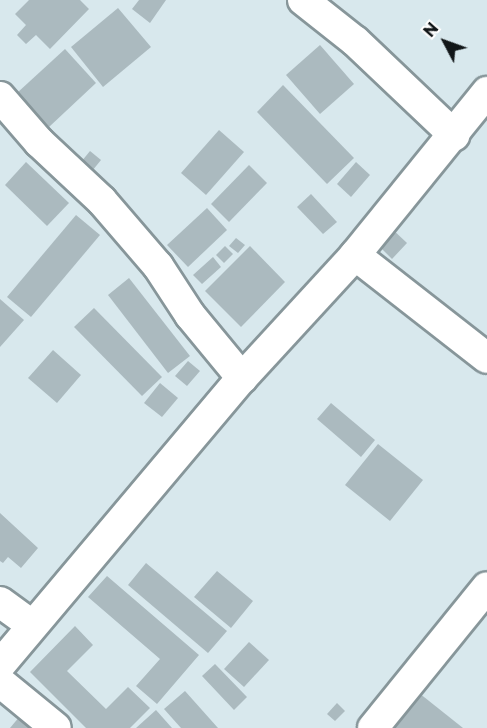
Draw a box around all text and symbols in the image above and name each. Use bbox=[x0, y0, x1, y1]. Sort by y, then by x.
north arrow bbox=[415, 12, 475, 72]
text: N bbox=[420, 19, 442, 41]

